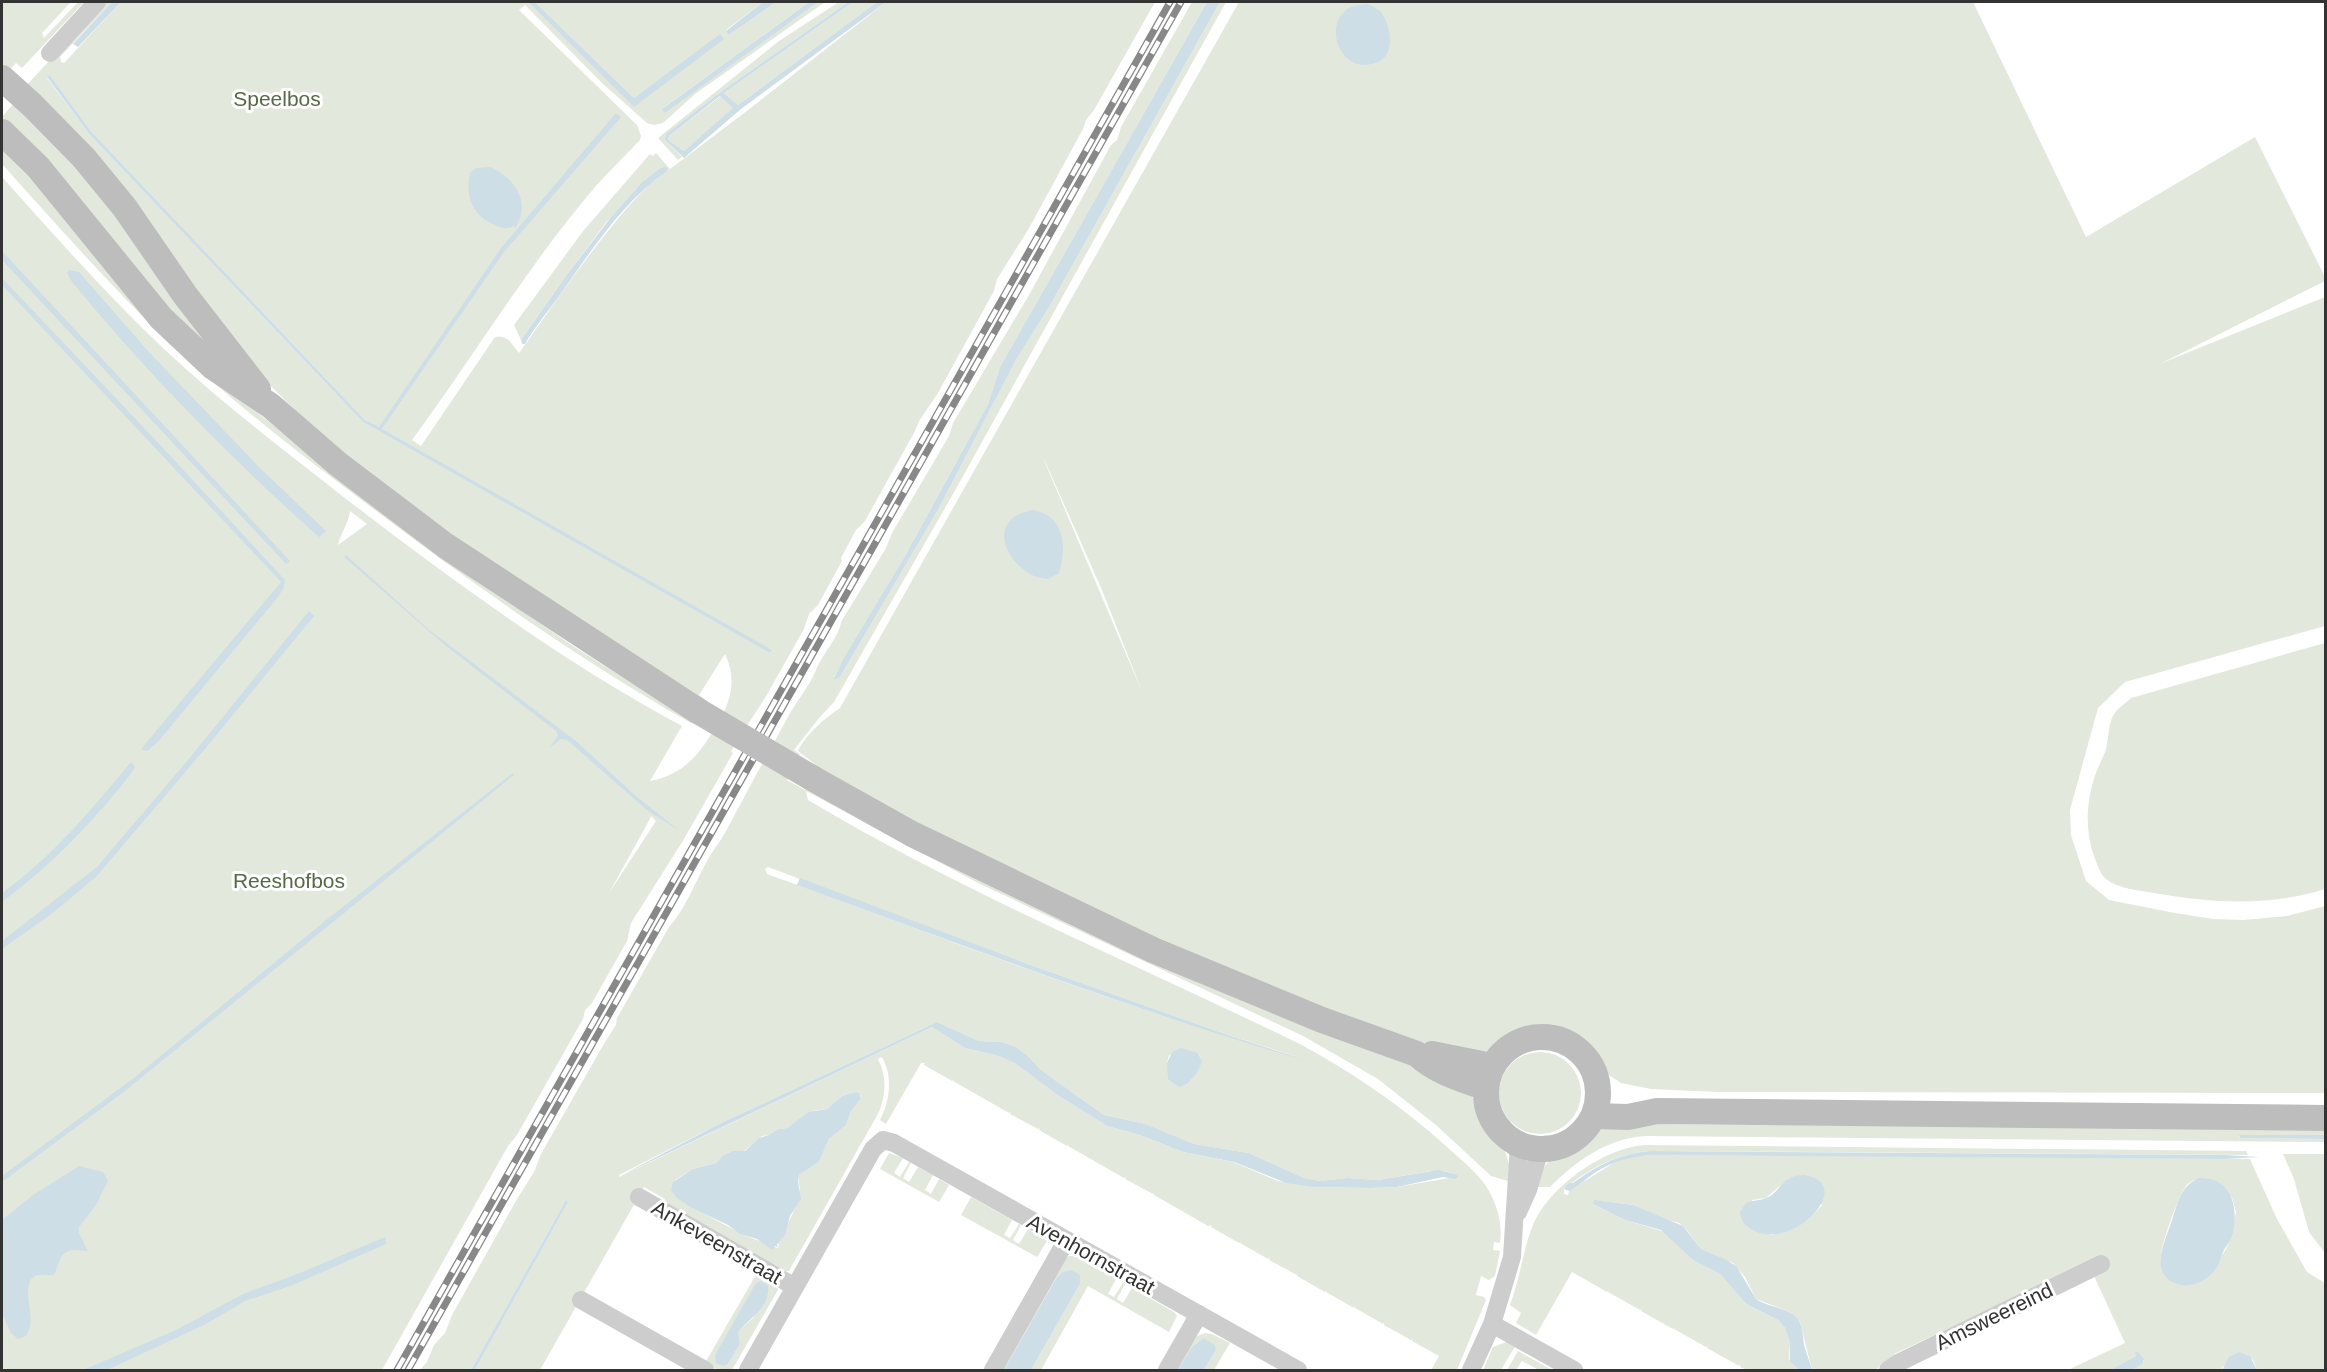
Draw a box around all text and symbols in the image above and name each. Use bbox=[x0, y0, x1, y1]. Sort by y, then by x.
park label: Speelbos bbox=[233, 87, 321, 110]
park label: Reeshofbos bbox=[233, 869, 345, 892]
street label: Ankeveenstraat bbox=[648, 1196, 786, 1289]
street label: Avenhornstraat bbox=[1023, 1210, 1159, 1299]
street label: Amsweereind bbox=[1932, 1278, 2056, 1354]

